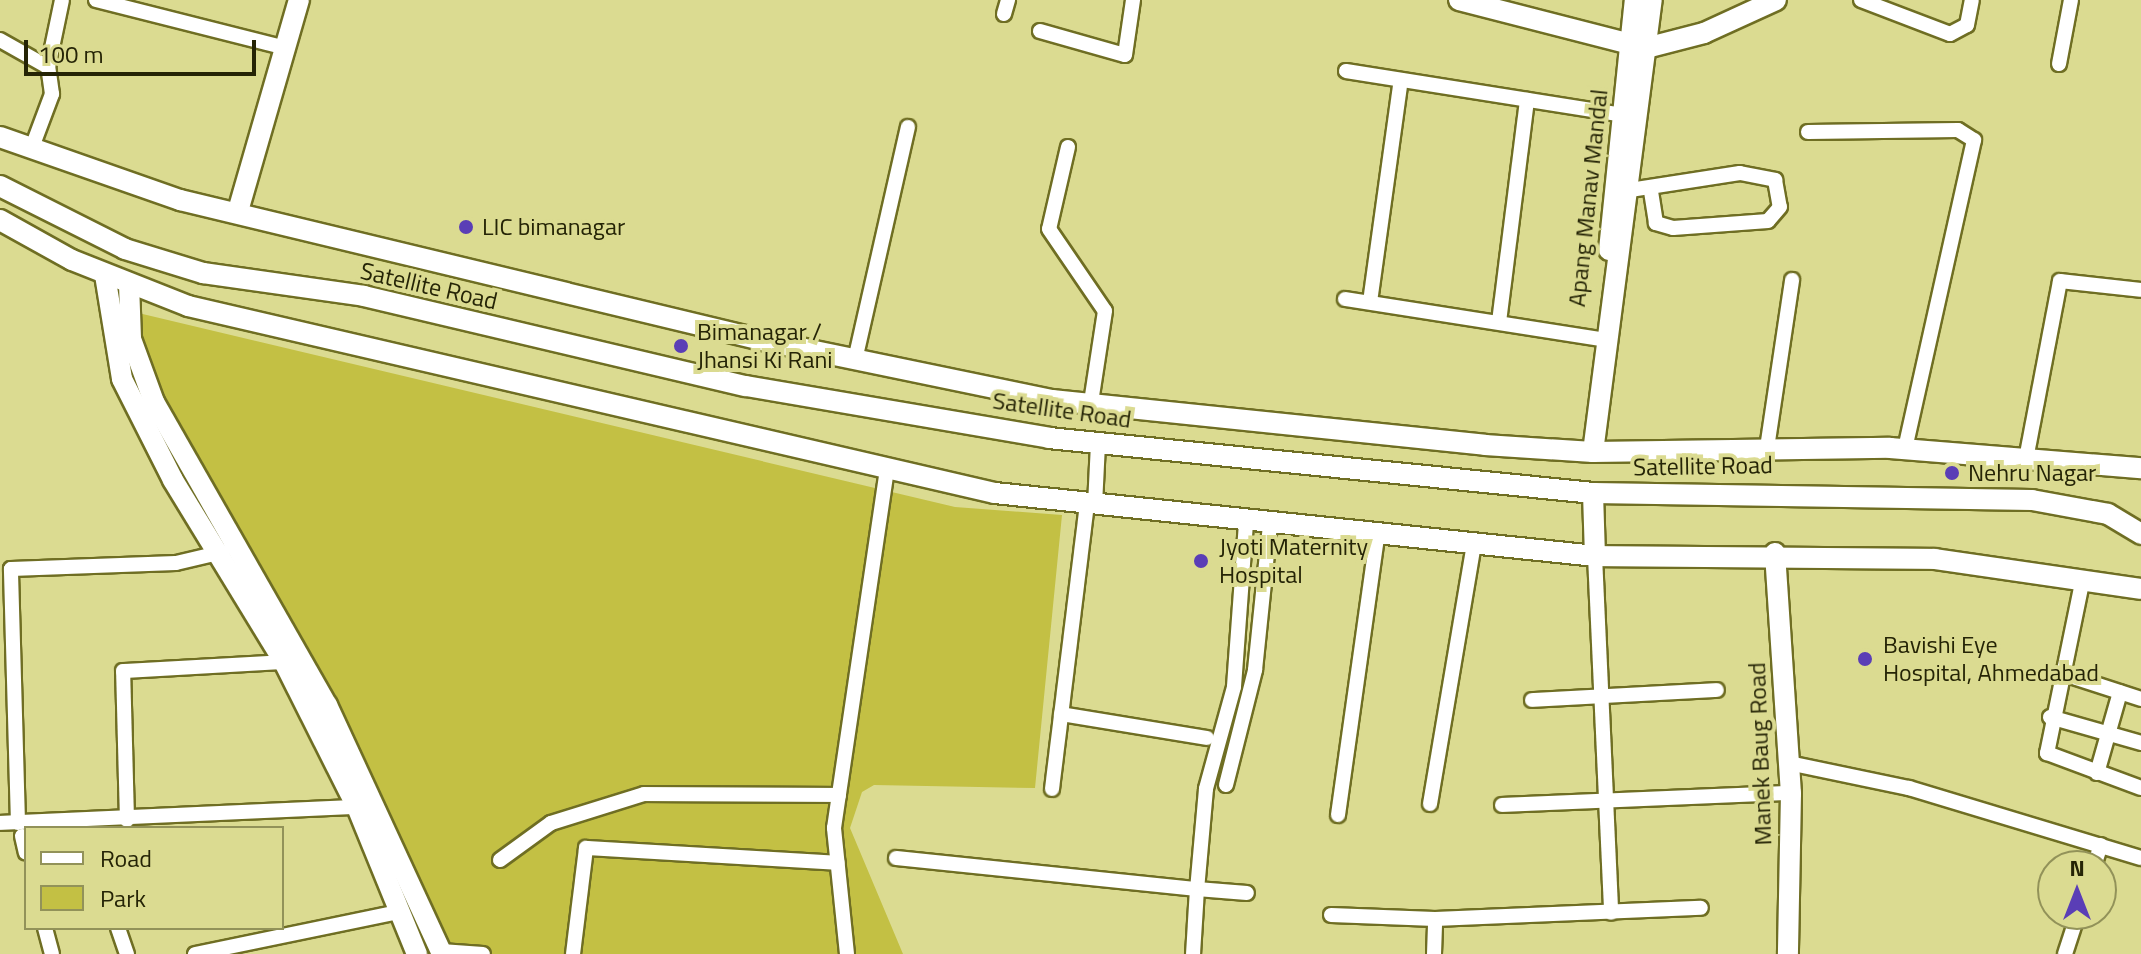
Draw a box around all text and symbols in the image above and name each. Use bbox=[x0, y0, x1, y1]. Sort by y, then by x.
scale bar bbox=[28, 24, 260, 74]
text: 100 m bbox=[38, 36, 104, 72]
street label: Apang Manav Mandal bbox=[1562, 88, 1614, 308]
place label: LIC bimanagar bbox=[482, 213, 625, 241]
marker: LIC bimanagar bbox=[457, 218, 475, 236]
street label: Satellite Road bbox=[358, 256, 500, 316]
place label: Bimanagar / Jhansi Ki Rani bbox=[697, 318, 833, 374]
marker: Bimanagar / Jhansi Ki Rani bbox=[672, 337, 690, 355]
street label: Satellite Road bbox=[991, 386, 1133, 434]
street label: Satellite Road bbox=[1633, 450, 1773, 482]
place label: Nehru Nagar bbox=[1968, 459, 2096, 487]
marker: Nehru Nagar bbox=[1943, 464, 1961, 482]
place label: Jyoti Maternity Hospital bbox=[1219, 533, 1368, 589]
marker: Jyoti Maternity Hospital bbox=[1190, 550, 1212, 572]
place label: Bavishi Eye Hospital, Ahmedabad bbox=[1883, 631, 2099, 687]
marker: Bavishi Eye Hospital, Ahmedabad bbox=[1854, 648, 1876, 670]
street label: Manek Baug Road bbox=[1742, 662, 1778, 846]
legend bbox=[24, 826, 284, 930]
text: Road bbox=[100, 840, 152, 876]
north arrow bbox=[2037, 850, 2117, 930]
text: N bbox=[2069, 851, 2085, 885]
text: Park bbox=[100, 880, 146, 916]

